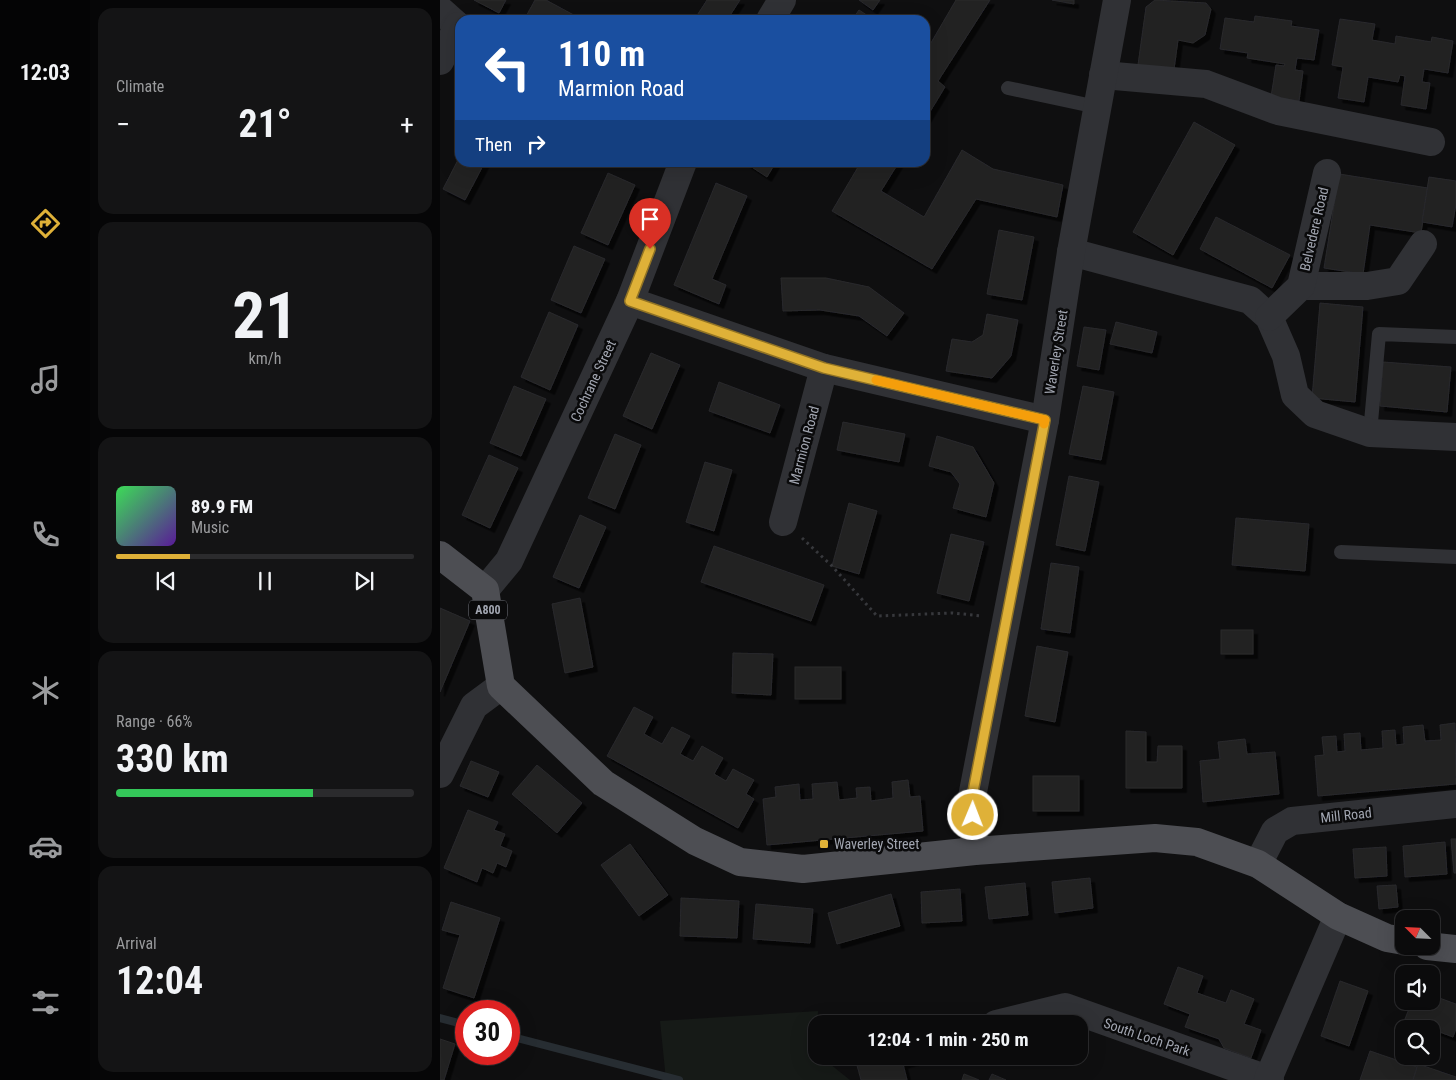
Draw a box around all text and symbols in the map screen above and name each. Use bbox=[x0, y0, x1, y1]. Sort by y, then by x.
text: 110 m bbox=[558, 34, 645, 75]
icon: left bbox=[475, 35, 540, 100]
text: 12:03 bbox=[20, 60, 70, 85]
text: Marmion Road bbox=[558, 76, 684, 101]
text: Climate bbox=[116, 77, 164, 96]
text: 21° bbox=[238, 102, 292, 146]
text: − bbox=[116, 108, 130, 141]
text: + bbox=[400, 108, 414, 141]
icon: right bbox=[522, 130, 550, 158]
text: Then bbox=[475, 133, 512, 156]
street label: Belvedere Road bbox=[1297, 186, 1331, 272]
pin bbox=[629, 198, 671, 249]
icon: arrive bbox=[636, 205, 664, 233]
icon: directions bbox=[28, 206, 63, 241]
text: 21 bbox=[232, 278, 298, 354]
street label: Waverley Street bbox=[1041, 309, 1071, 395]
street label: Cochrane Street bbox=[567, 338, 619, 424]
text: km/h bbox=[249, 349, 281, 368]
icon: music bbox=[28, 362, 63, 397]
street label: Marmion Road bbox=[786, 404, 822, 486]
text: 89.9 FM bbox=[191, 495, 253, 518]
icon: phone bbox=[28, 517, 63, 552]
text: Music bbox=[191, 518, 229, 537]
icon: previous bbox=[152, 567, 180, 595]
icon: pause bbox=[251, 567, 279, 595]
icon: next bbox=[350, 567, 378, 595]
road number: A800 bbox=[469, 600, 507, 620]
icon: climate bbox=[28, 673, 63, 708]
text: Range · 66% bbox=[116, 712, 192, 731]
text: 330 km bbox=[116, 737, 229, 781]
position arrow bbox=[946, 788, 998, 840]
street label: Mill Road bbox=[1320, 804, 1372, 826]
icon: car bbox=[28, 829, 63, 864]
place label: Waverley Street bbox=[834, 836, 919, 852]
marker: Waverley Street bbox=[818, 838, 830, 850]
north arrow bbox=[1395, 910, 1440, 955]
map controls bbox=[1395, 910, 1440, 1065]
text: Arrival bbox=[116, 934, 157, 953]
text: 12:04 bbox=[116, 959, 203, 1003]
button: sound bbox=[1395, 965, 1440, 1010]
icon: filters bbox=[28, 985, 63, 1020]
speed limit sign: 30 bbox=[455, 1000, 520, 1065]
street label: South Loch Park bbox=[1102, 1015, 1193, 1059]
button: search bbox=[1395, 1020, 1440, 1065]
text: 12:04 · 1 min · 250 m bbox=[867, 1028, 1029, 1051]

